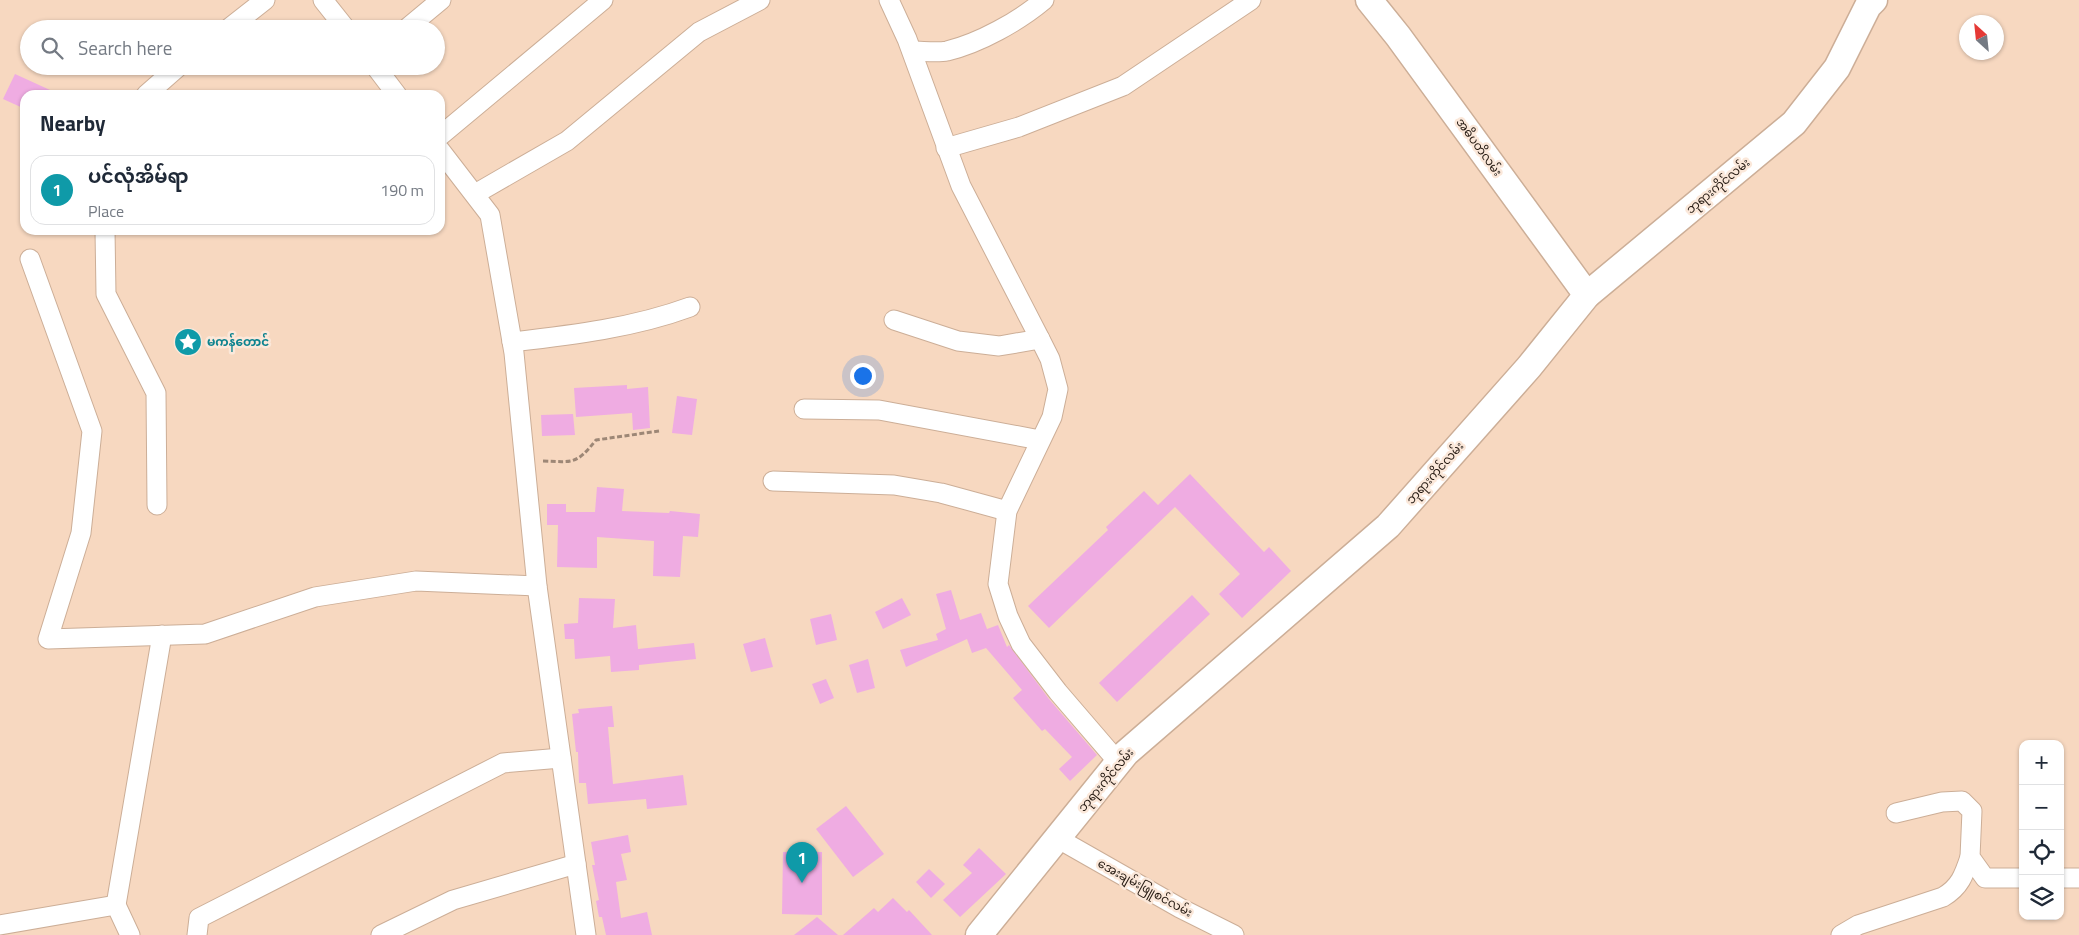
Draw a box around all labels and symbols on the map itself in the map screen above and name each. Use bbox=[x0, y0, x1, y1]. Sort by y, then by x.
north arrow bbox=[1959, 15, 2004, 60]
street label: အဓိပတိလမ်း bbox=[1452, 114, 1507, 180]
street label: ဘုရားကိုင်လမ်း bbox=[1682, 153, 1754, 219]
place icon: မကန်တောင် bbox=[173, 327, 203, 357]
place label: မကန်တောင် bbox=[207, 332, 269, 352]
your location bbox=[850, 363, 876, 389]
street label: ဘုရားကိုင်လမ်း bbox=[1401, 437, 1469, 509]
street label: ဘုရားကိုင်လမ်း bbox=[1073, 744, 1139, 816]
pin: 1 bbox=[786, 842, 818, 883]
street label: အေးချမ်းဖြူစင်လမ်း bbox=[1094, 854, 1196, 922]

